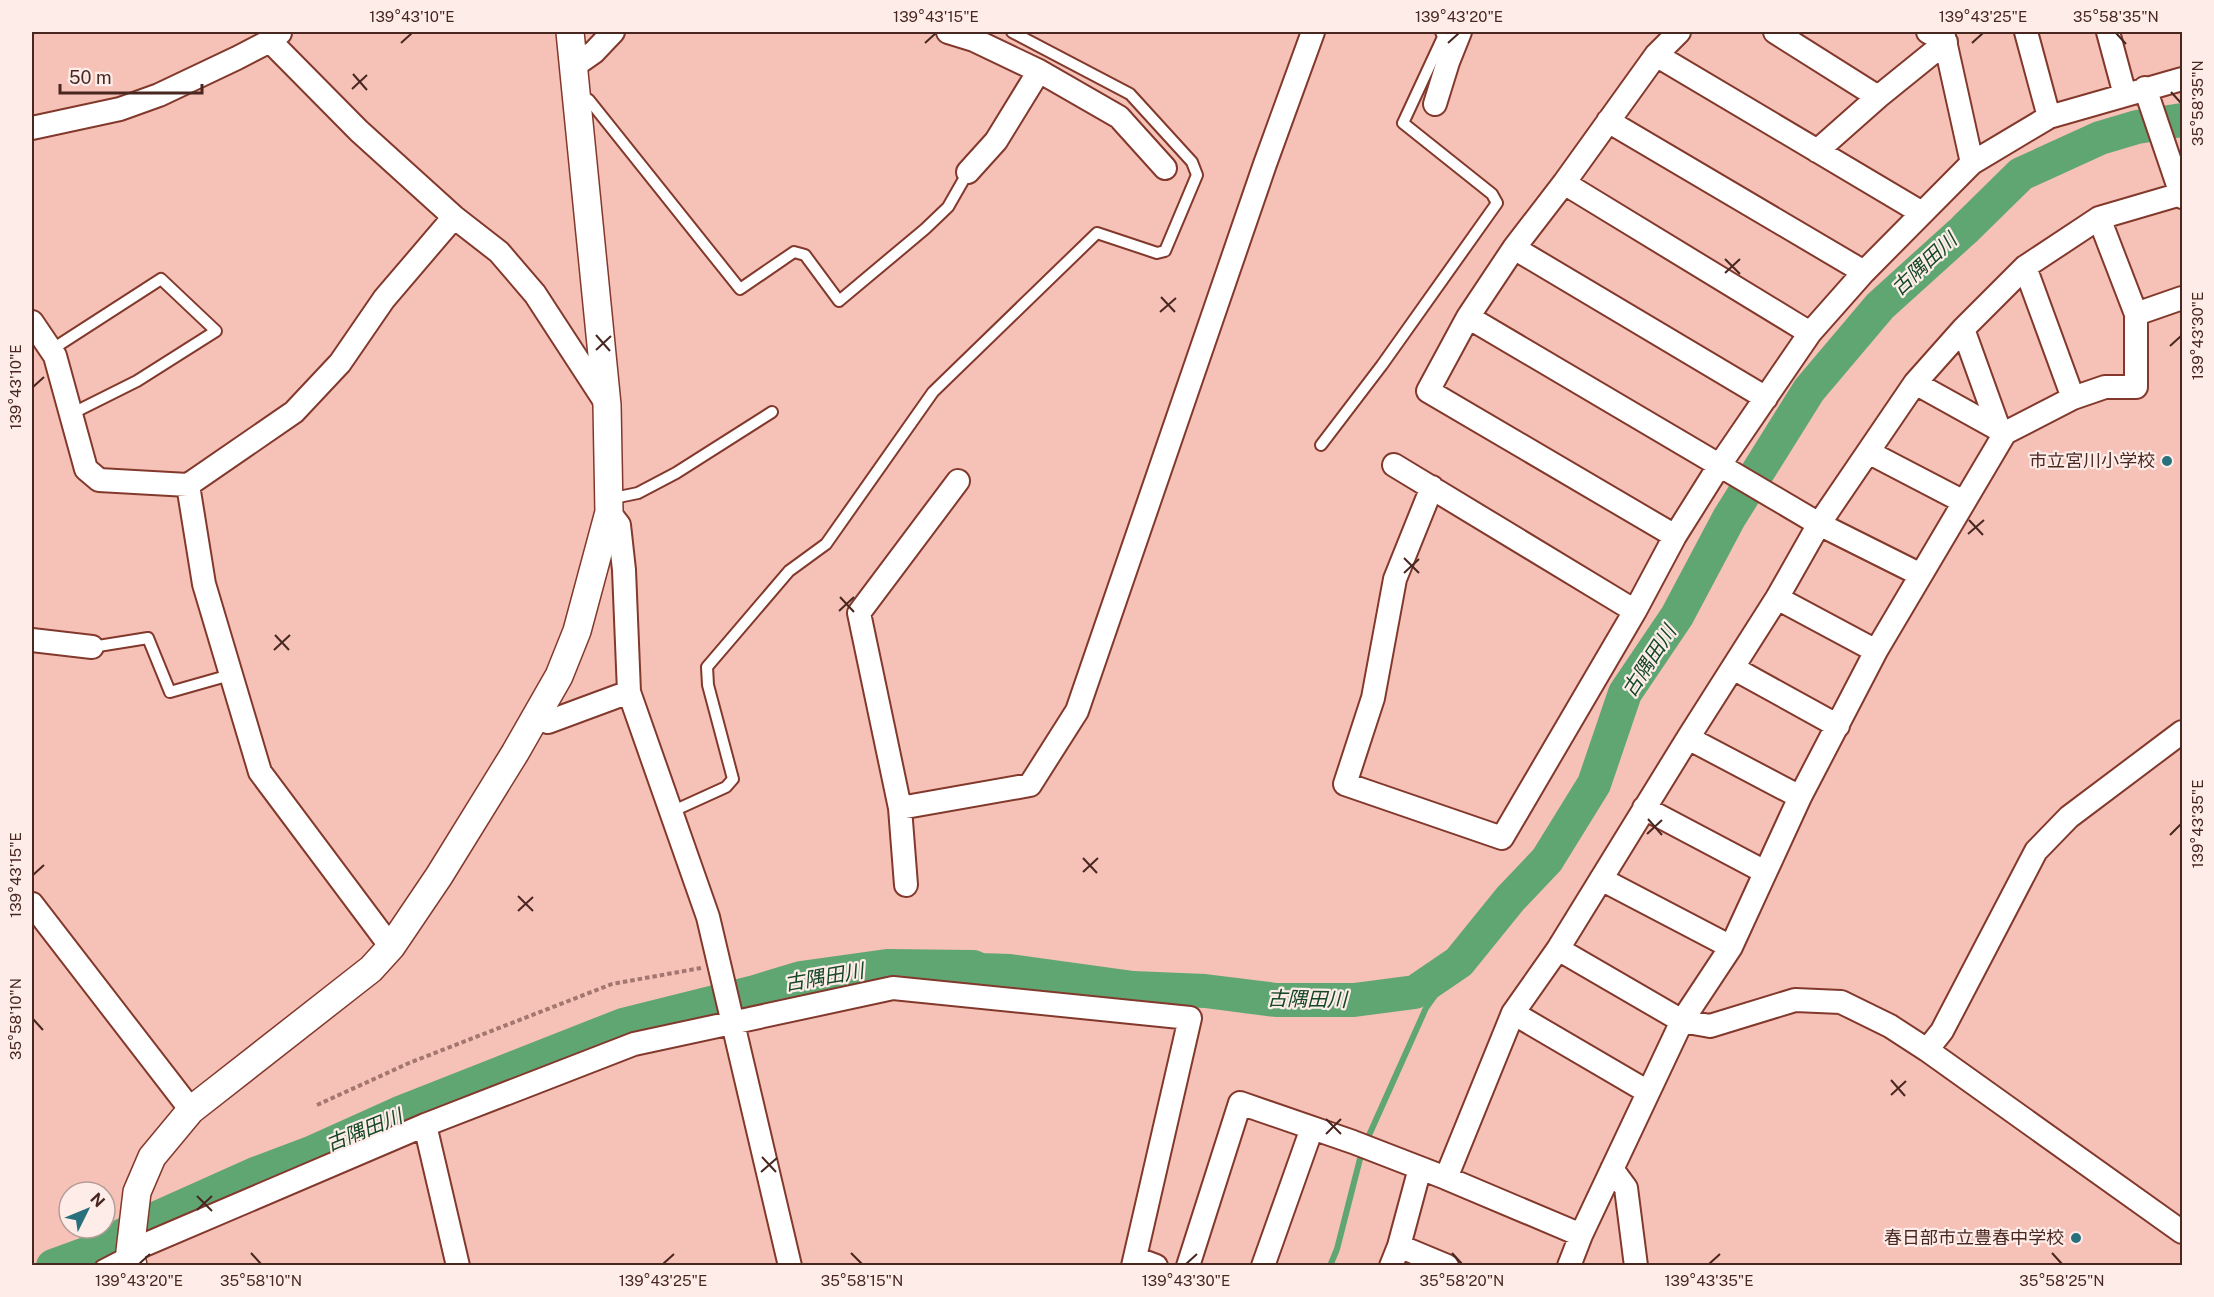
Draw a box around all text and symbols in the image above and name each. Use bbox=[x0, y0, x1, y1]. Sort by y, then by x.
text: 139°43'10"E bbox=[369, 8, 455, 25]
text: 139°43'15"E bbox=[893, 8, 979, 25]
text: 139°43'20"E bbox=[1415, 8, 1503, 25]
text: 139°43'25"E bbox=[1939, 8, 2027, 25]
text: 35°58'35"N bbox=[2073, 8, 2159, 25]
scale bar bbox=[60, 57, 202, 95]
text: 35°58'35"N bbox=[2189, 60, 2206, 146]
text: 50 m bbox=[69, 67, 112, 88]
water label: 古隅田川 bbox=[1887, 227, 1963, 300]
text: 139°43'30"E bbox=[2189, 292, 2206, 380]
text: 139°43'10"E bbox=[7, 344, 24, 430]
place label: 市立宮川小学校 bbox=[2029, 450, 2155, 471]
marker: 市立宮川小学校 bbox=[2160, 454, 2174, 468]
water label: 古隅田川 bbox=[1617, 619, 1682, 701]
text: 139°43'35"E bbox=[2189, 779, 2206, 869]
text: 139°43'15"E bbox=[7, 832, 24, 918]
water label: 古隅田川 bbox=[783, 958, 867, 996]
text: 35°58'10"N bbox=[7, 978, 24, 1060]
water label: 古隅田川 bbox=[1267, 986, 1349, 1012]
water label: 古隅田川 bbox=[322, 1103, 407, 1156]
north arrow bbox=[57, 1180, 117, 1240]
text: N bbox=[86, 1189, 109, 1211]
place label: 春日部市立豊春中学校 bbox=[1884, 1227, 2064, 1248]
marker: 春日部市立豊春中学校 bbox=[2069, 1231, 2083, 1245]
text: 139°43'20"E bbox=[95, 1272, 183, 1289]
text: 35°58'10"N bbox=[220, 1272, 302, 1289]
text: 139°43'25"E bbox=[619, 1272, 707, 1289]
text: 35°58'15"N bbox=[821, 1272, 903, 1289]
text: 139°43'30"E bbox=[1142, 1272, 1230, 1289]
text: 35°58'20"N bbox=[1420, 1272, 1504, 1289]
text: 139°43'35"E bbox=[1664, 1272, 1754, 1289]
text: 35°58'25"N bbox=[2019, 1272, 2105, 1289]

